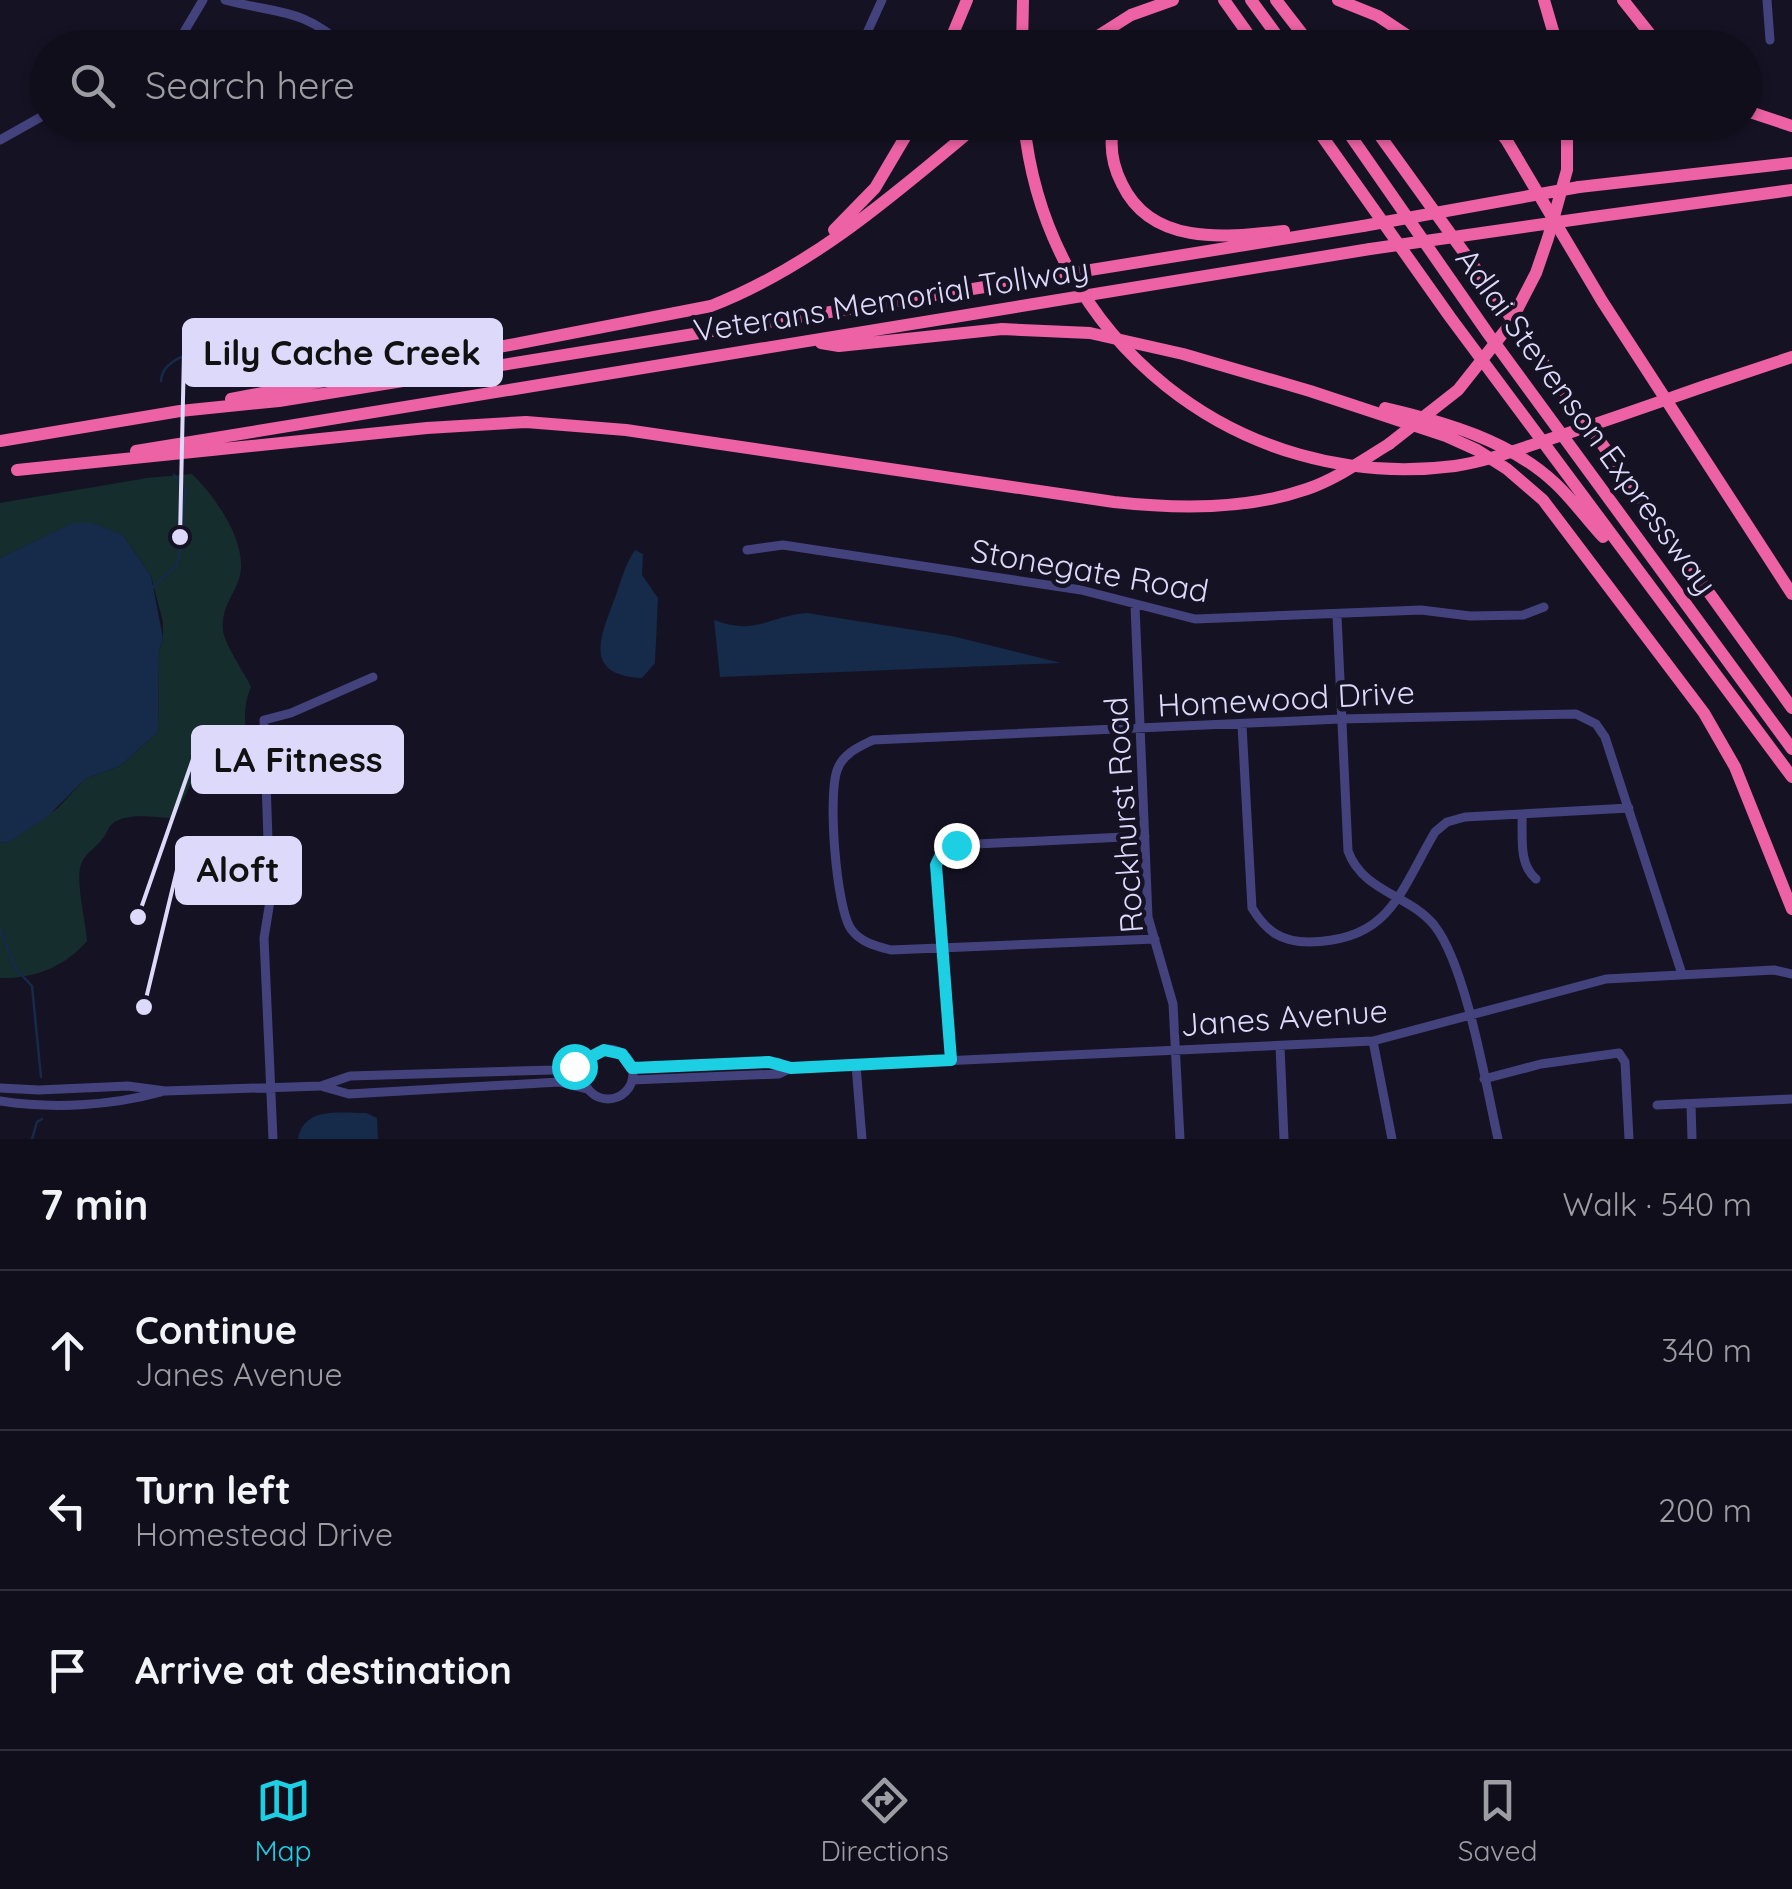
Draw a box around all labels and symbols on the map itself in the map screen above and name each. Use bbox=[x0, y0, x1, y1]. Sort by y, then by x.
street label: Adlai Stevenson Expressway bbox=[1448, 240, 1726, 602]
street label: Veterans Memorial Tollway bbox=[691, 248, 1091, 350]
callout: Lily Cache Creek bbox=[184, 320, 501, 385]
text: Lily Cache Creek bbox=[203, 330, 481, 374]
street label: Stonegate Road bbox=[968, 529, 1212, 611]
street label: Homewood Drive bbox=[1156, 671, 1416, 725]
street label: Rockhurst Road bbox=[1095, 695, 1151, 935]
callout: LA Fitness bbox=[193, 727, 402, 792]
text: LA Fitness bbox=[213, 737, 383, 781]
route end bbox=[934, 823, 980, 869]
callout: Aloft bbox=[177, 838, 300, 903]
text: Aloft bbox=[196, 847, 280, 891]
street label: Janes Avenue bbox=[1179, 990, 1389, 1044]
route start bbox=[552, 1044, 598, 1090]

